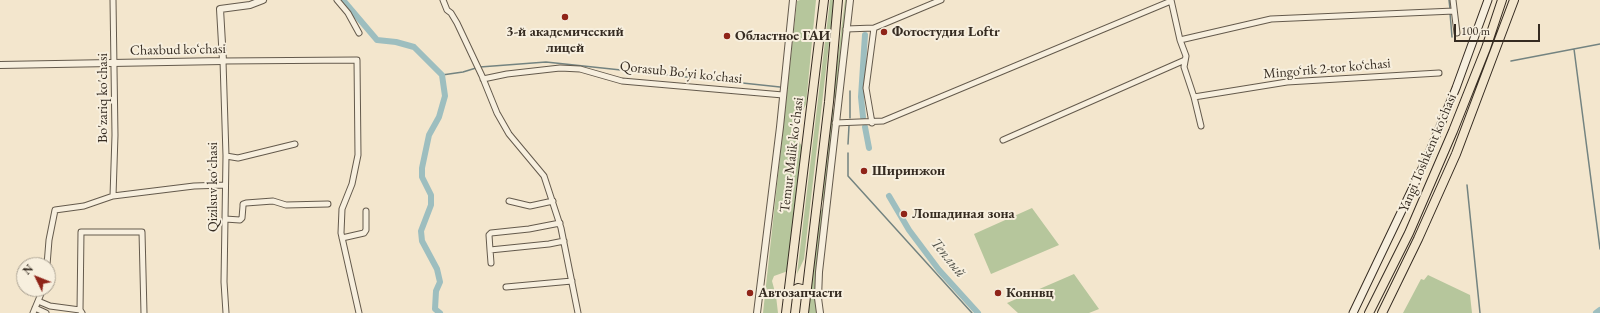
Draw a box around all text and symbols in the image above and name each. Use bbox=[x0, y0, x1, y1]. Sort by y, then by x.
marker: 3-й академический лицей bbox=[560, 12, 570, 22]
scale bar bbox=[1456, 16, 1542, 42]
text: 100 m bbox=[1461, 23, 1490, 39]
place label: 3-й академический лицей bbox=[506, 24, 624, 56]
place label: Фотостудия Loftr bbox=[892, 24, 1000, 40]
marker: Фотостудия Loftr bbox=[879, 27, 889, 37]
place label: Областное ГАИ bbox=[735, 28, 830, 44]
marker: Областное ГАИ bbox=[722, 31, 732, 41]
street label: Chaxbud koʻchasi bbox=[130, 41, 226, 59]
street label: Bo'zariq ko'chasi bbox=[95, 53, 111, 143]
street label: Mingo‘rik 2-tor ko‘chasi bbox=[1263, 55, 1391, 83]
street label: Qorasub Bo'yi ko'chasi bbox=[619, 58, 743, 88]
street label: Yangi Toshkent ko‘chasi bbox=[1395, 91, 1461, 215]
street label: Temur Malik ko'chasi bbox=[777, 96, 807, 214]
street label: Qizilsuv ko'chasi bbox=[205, 142, 221, 232]
place label: Ширинжон bbox=[872, 163, 945, 179]
marker: Ширинжон bbox=[859, 166, 869, 176]
place label: Лошадиная зона bbox=[912, 206, 1015, 222]
marker: Лошадиная зона bbox=[899, 209, 909, 219]
water label: Теплый bbox=[927, 235, 969, 281]
north arrow bbox=[16, 257, 56, 297]
text: N bbox=[20, 261, 36, 278]
place label: Автозапчасти bbox=[758, 285, 842, 301]
place label: Коннвц bbox=[1006, 285, 1054, 301]
marker: Автозапчасти bbox=[745, 288, 755, 298]
marker: Коннвц bbox=[993, 288, 1003, 298]

